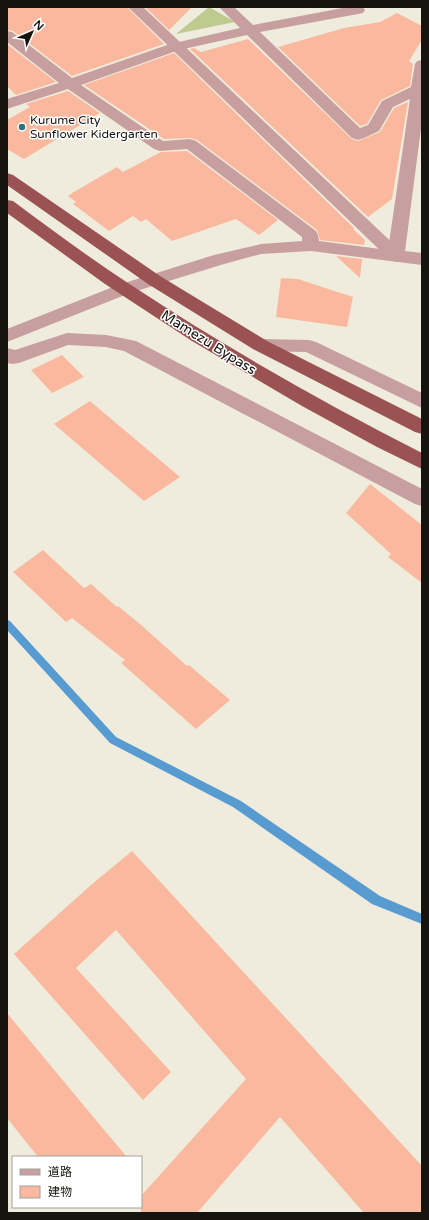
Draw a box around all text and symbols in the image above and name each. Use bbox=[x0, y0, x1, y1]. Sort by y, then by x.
north arrow bbox=[12, 12, 52, 52]
text: N bbox=[31, 18, 46, 33]
place label: Kurume City Sunflower Kidergarten bbox=[30, 113, 158, 141]
marker: Kurume City Sunflower Kidergarten bbox=[17, 122, 27, 132]
street label: Mamezu Bypass bbox=[158, 306, 259, 379]
legend bbox=[12, 1156, 142, 1208]
text: 道路 bbox=[48, 1165, 72, 1179]
text: 建物 bbox=[48, 1185, 72, 1199]

